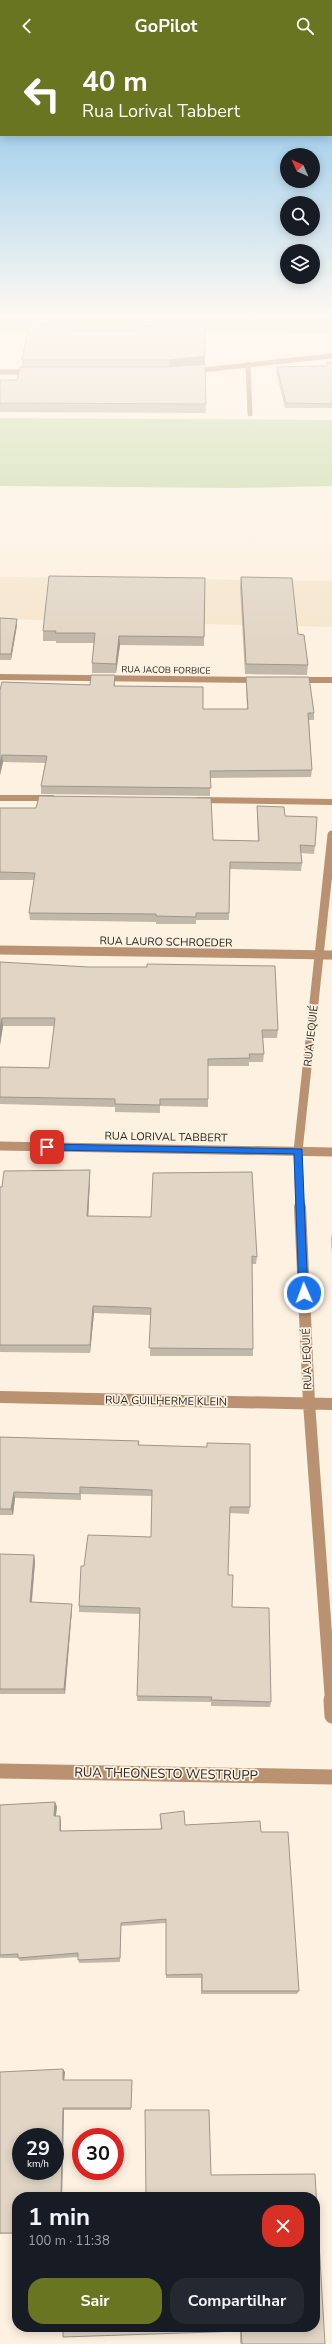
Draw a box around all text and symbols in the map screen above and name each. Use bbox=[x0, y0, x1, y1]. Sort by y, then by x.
text: GoPilot bbox=[135, 14, 197, 38]
icon: back bbox=[16, 15, 38, 37]
icon: search bbox=[294, 15, 316, 37]
text: 40 m bbox=[82, 63, 148, 101]
icon: left bbox=[16, 68, 68, 120]
text: Rua Lorival Tabbert bbox=[82, 99, 240, 123]
north arrow bbox=[280, 148, 320, 188]
map controls bbox=[280, 148, 320, 284]
button: search bbox=[280, 196, 320, 236]
button: layers bbox=[280, 244, 320, 284]
street label: RUA JACOB FORBICE bbox=[121, 663, 211, 677]
street label: RUA LAURO SCHROEDER bbox=[99, 933, 233, 951]
street label: RUA JEQUIÉ bbox=[299, 1004, 322, 1068]
street label: RUA LORIVAL TABBERT bbox=[104, 1128, 228, 1146]
pin bbox=[30, 1130, 64, 1164]
icon: arrive bbox=[36, 1136, 58, 1158]
position arrow bbox=[283, 1272, 325, 1314]
street label: RUA JEQUIÉ bbox=[297, 1328, 316, 1390]
street label: RUA GUILHERME KLEIN bbox=[105, 1392, 227, 1410]
street label: RUA THEONESTO WESTRUPP bbox=[74, 1763, 258, 1785]
speed limit sign: 30 bbox=[72, 2128, 124, 2180]
text: 29 bbox=[26, 2135, 50, 2162]
text: km/h bbox=[27, 2157, 49, 2171]
text: 1 min bbox=[28, 2201, 90, 2233]
button: close bbox=[262, 2205, 304, 2247]
text: 100 m · 11:38 bbox=[28, 2232, 110, 2250]
button: Sair bbox=[28, 2278, 162, 2324]
button: Compartilhar bbox=[170, 2278, 304, 2324]

